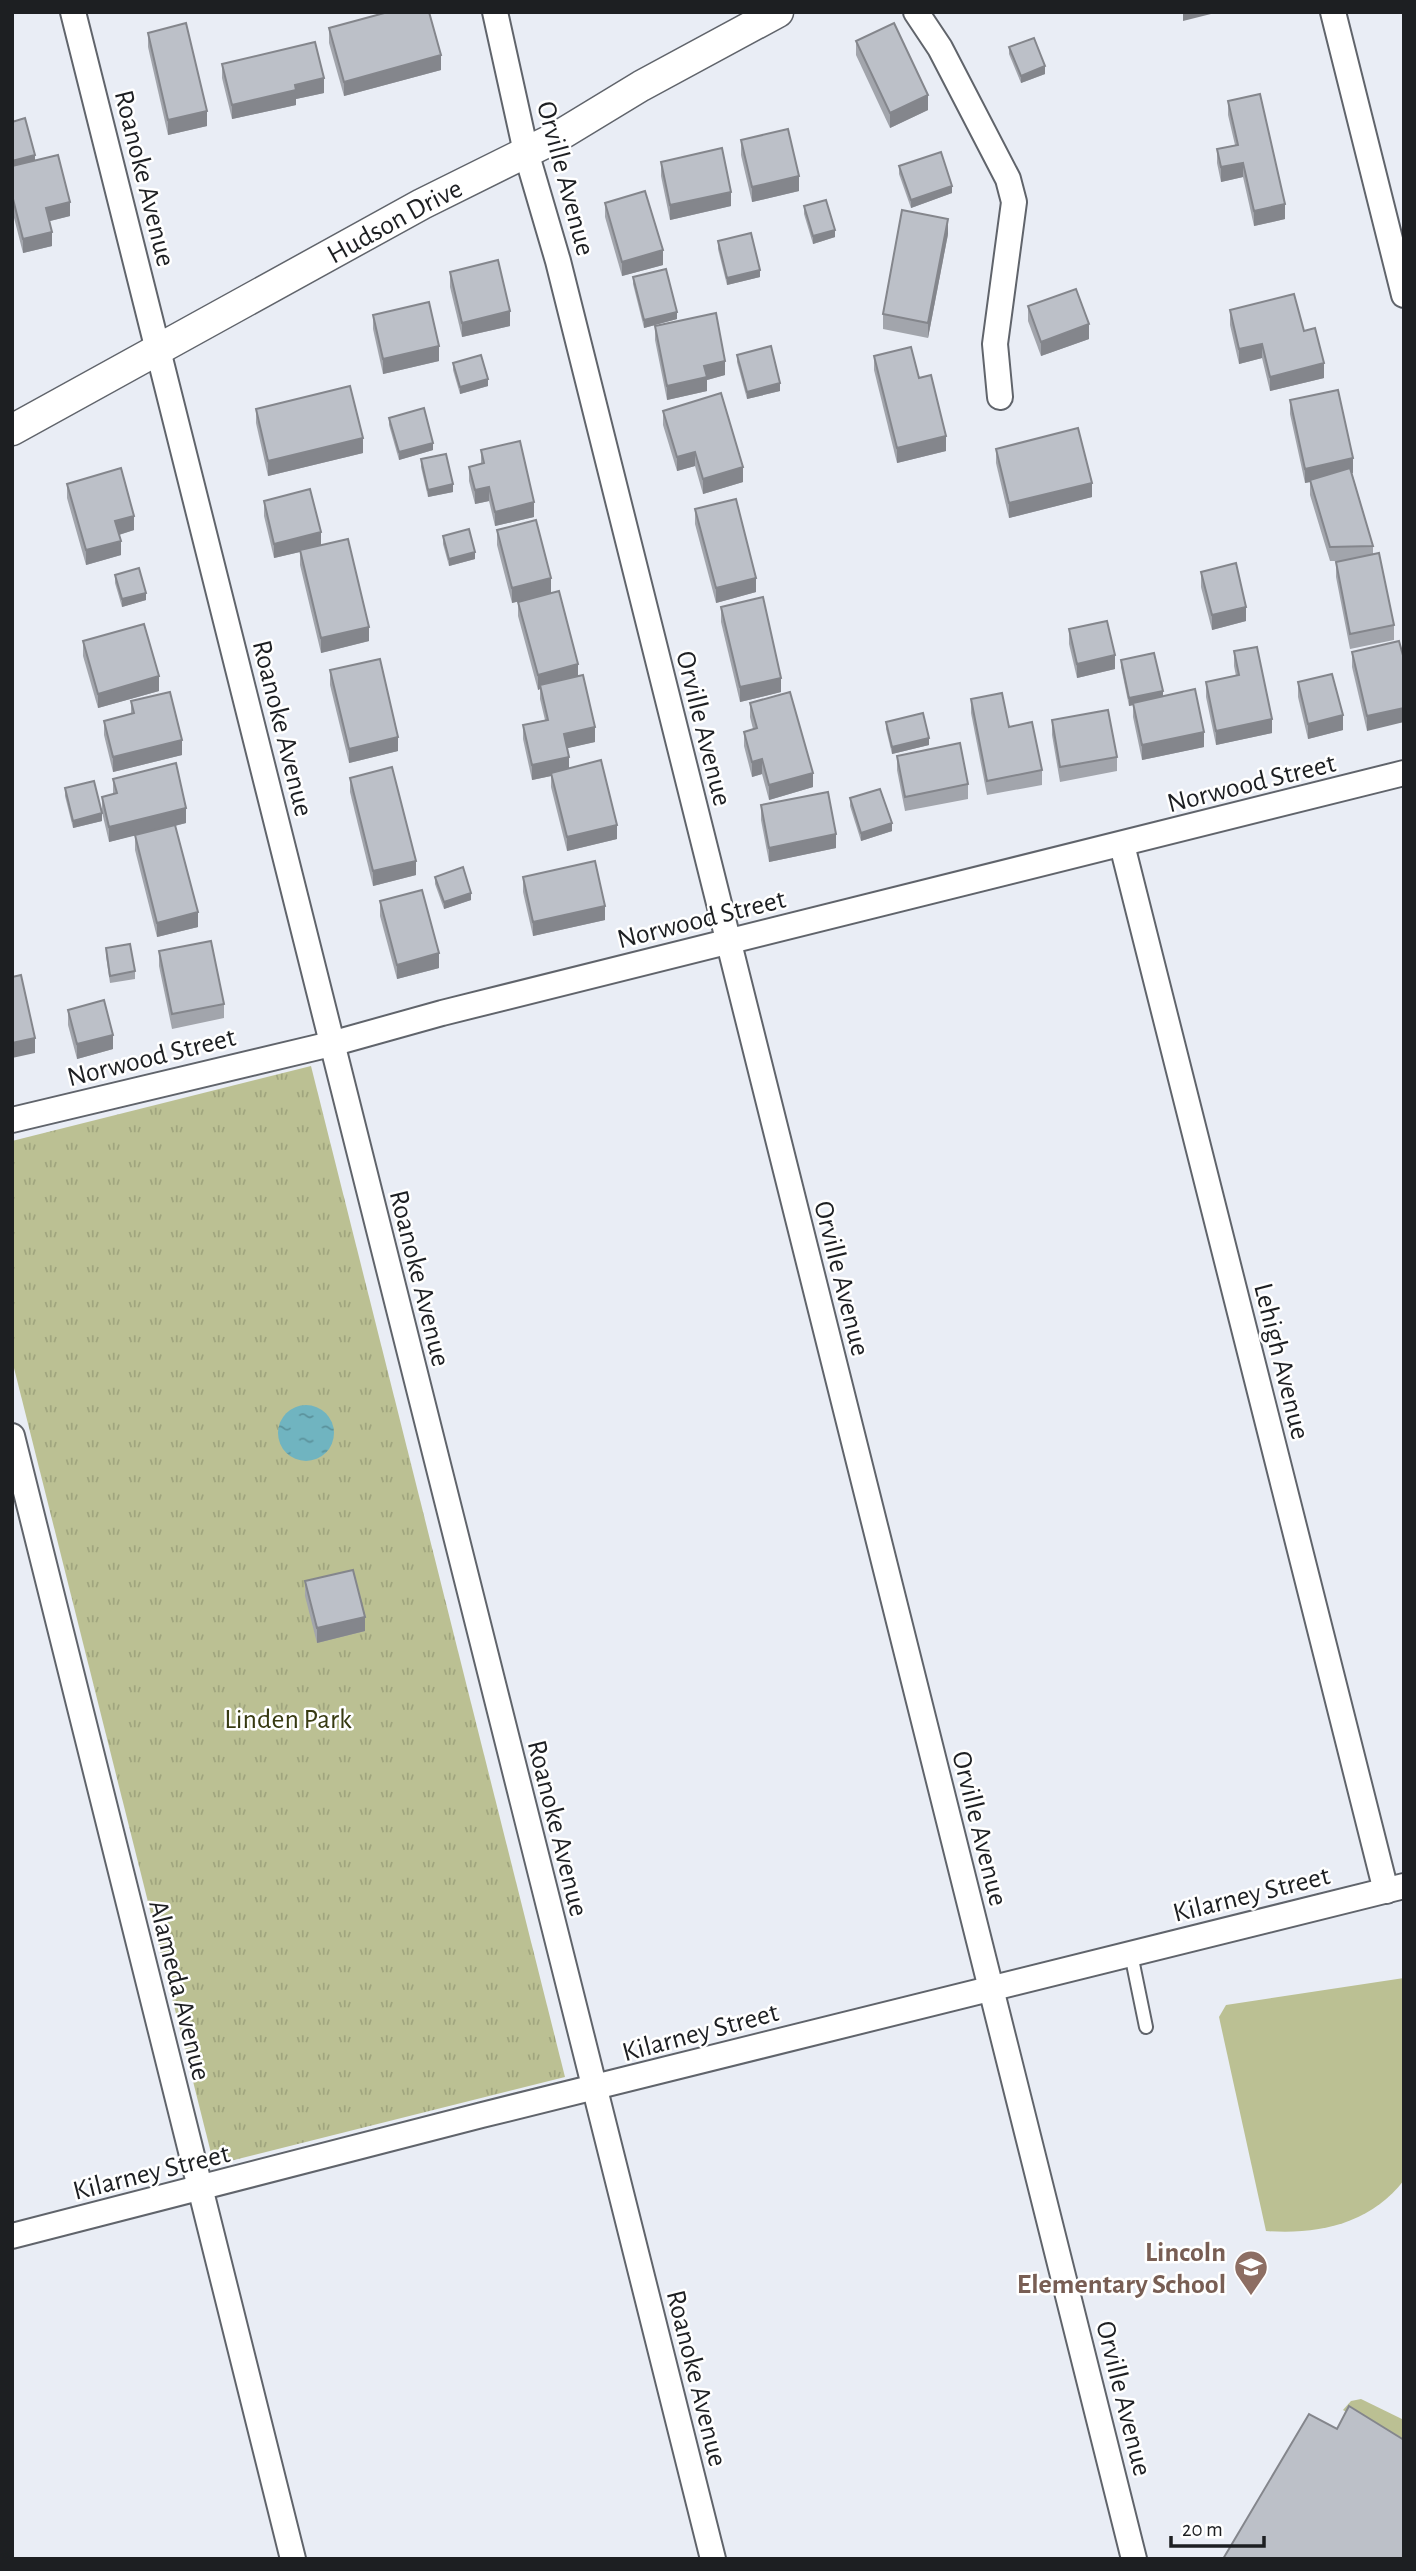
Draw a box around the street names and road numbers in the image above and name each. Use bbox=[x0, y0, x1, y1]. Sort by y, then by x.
street label: Roanoke Avenue bbox=[109, 87, 179, 269]
street label: Orville Avenue bbox=[531, 98, 599, 259]
street label: Hudson Drive bbox=[323, 174, 467, 269]
street label: Roanoke Avenue bbox=[247, 637, 317, 819]
street label: Orville Avenue bbox=[670, 648, 736, 809]
street label: Norwood Street bbox=[1164, 749, 1339, 818]
street label: Norwood Street bbox=[614, 885, 789, 954]
street label: Norwood Street bbox=[64, 1023, 239, 1092]
street label: Roanoke Avenue bbox=[384, 1187, 454, 1369]
street label: Orville Avenue bbox=[808, 1198, 874, 1359]
street label: Lehigh Avenue bbox=[1248, 1281, 1314, 1442]
street label: Roanoke Avenue bbox=[522, 1737, 592, 1919]
street label: Orville Avenue bbox=[946, 1748, 1012, 1909]
street label: Kilarney Street bbox=[1170, 1862, 1333, 1928]
street label: Alameda Avenue bbox=[143, 1897, 215, 2084]
street label: Kilarney Street bbox=[619, 1999, 782, 2067]
street label: Kilarney Street bbox=[70, 2140, 233, 2206]
street label: Roanoke Avenue bbox=[661, 2287, 731, 2469]
street label: Orville Avenue bbox=[1090, 2318, 1156, 2479]

